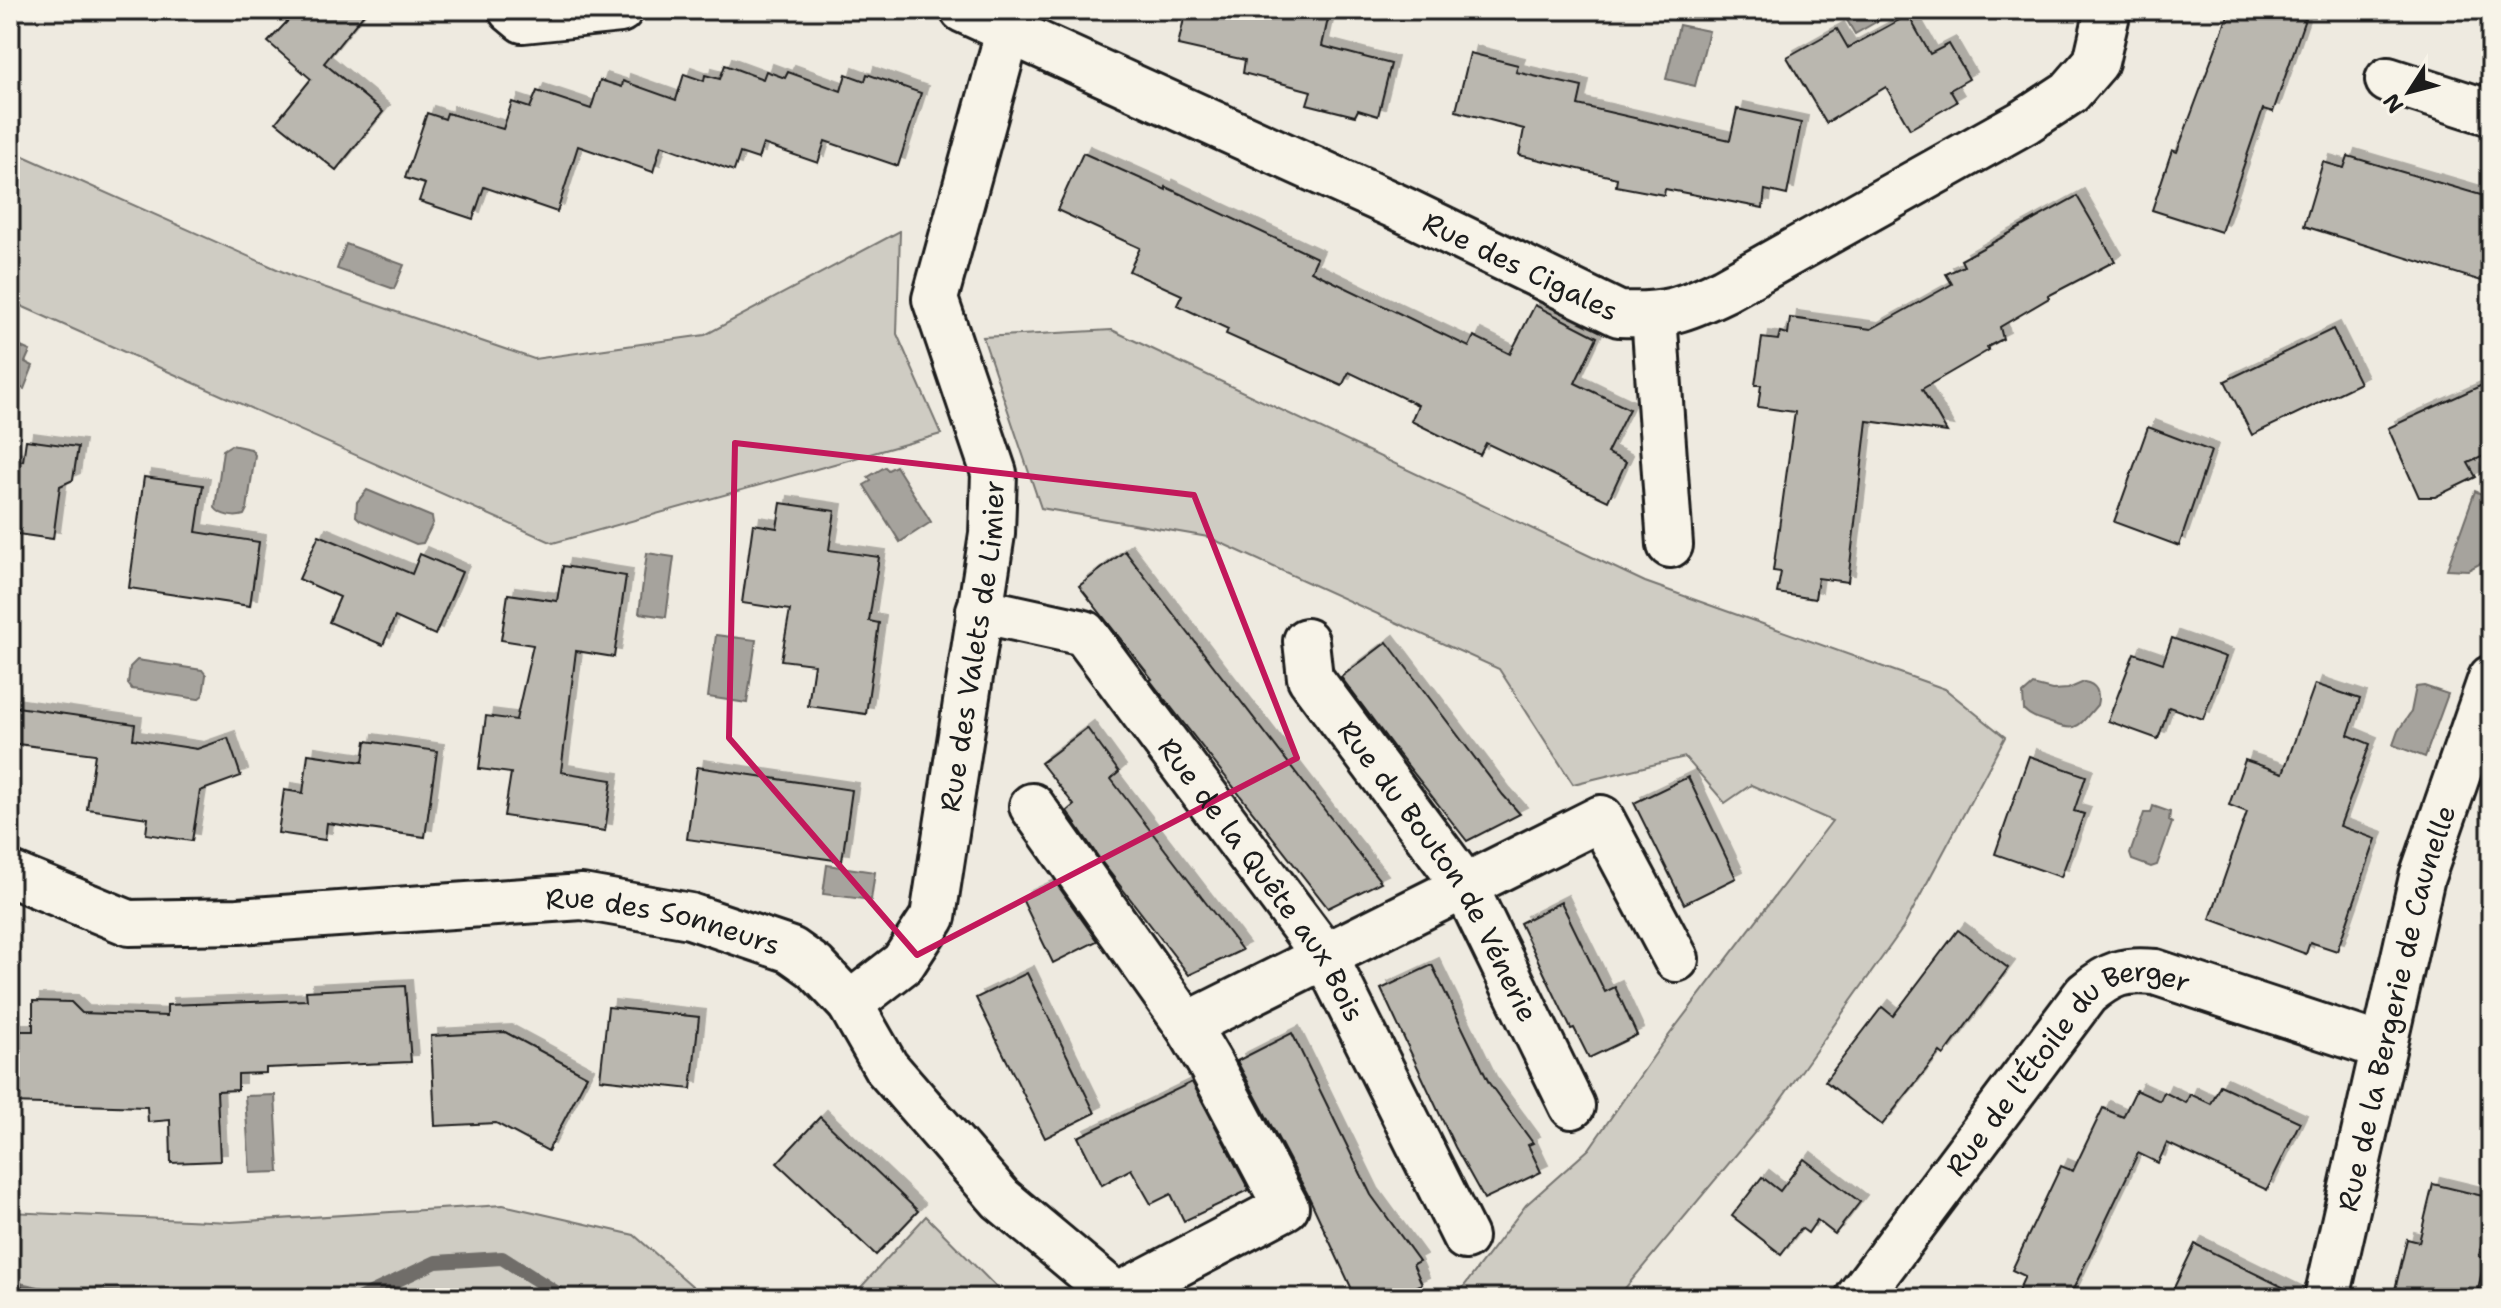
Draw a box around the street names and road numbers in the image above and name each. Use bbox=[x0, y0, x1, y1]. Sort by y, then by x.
street label: Rue des Cigales bbox=[1417, 203, 1625, 330]
street label: Rue des Valets de Limier bbox=[930, 479, 1013, 814]
street label: Rue du Bouton de Vénerie bbox=[1329, 713, 1547, 1028]
street label: Rue de la Quête aux Bois bbox=[1150, 730, 1374, 1028]
street label: Rue de la Bergerie de Caunelle bbox=[2328, 800, 2465, 1215]
street label: Rue des Sonneurs bbox=[544, 878, 785, 964]
street label: Rue de l'Étoile du Berger bbox=[1937, 952, 2195, 1184]

